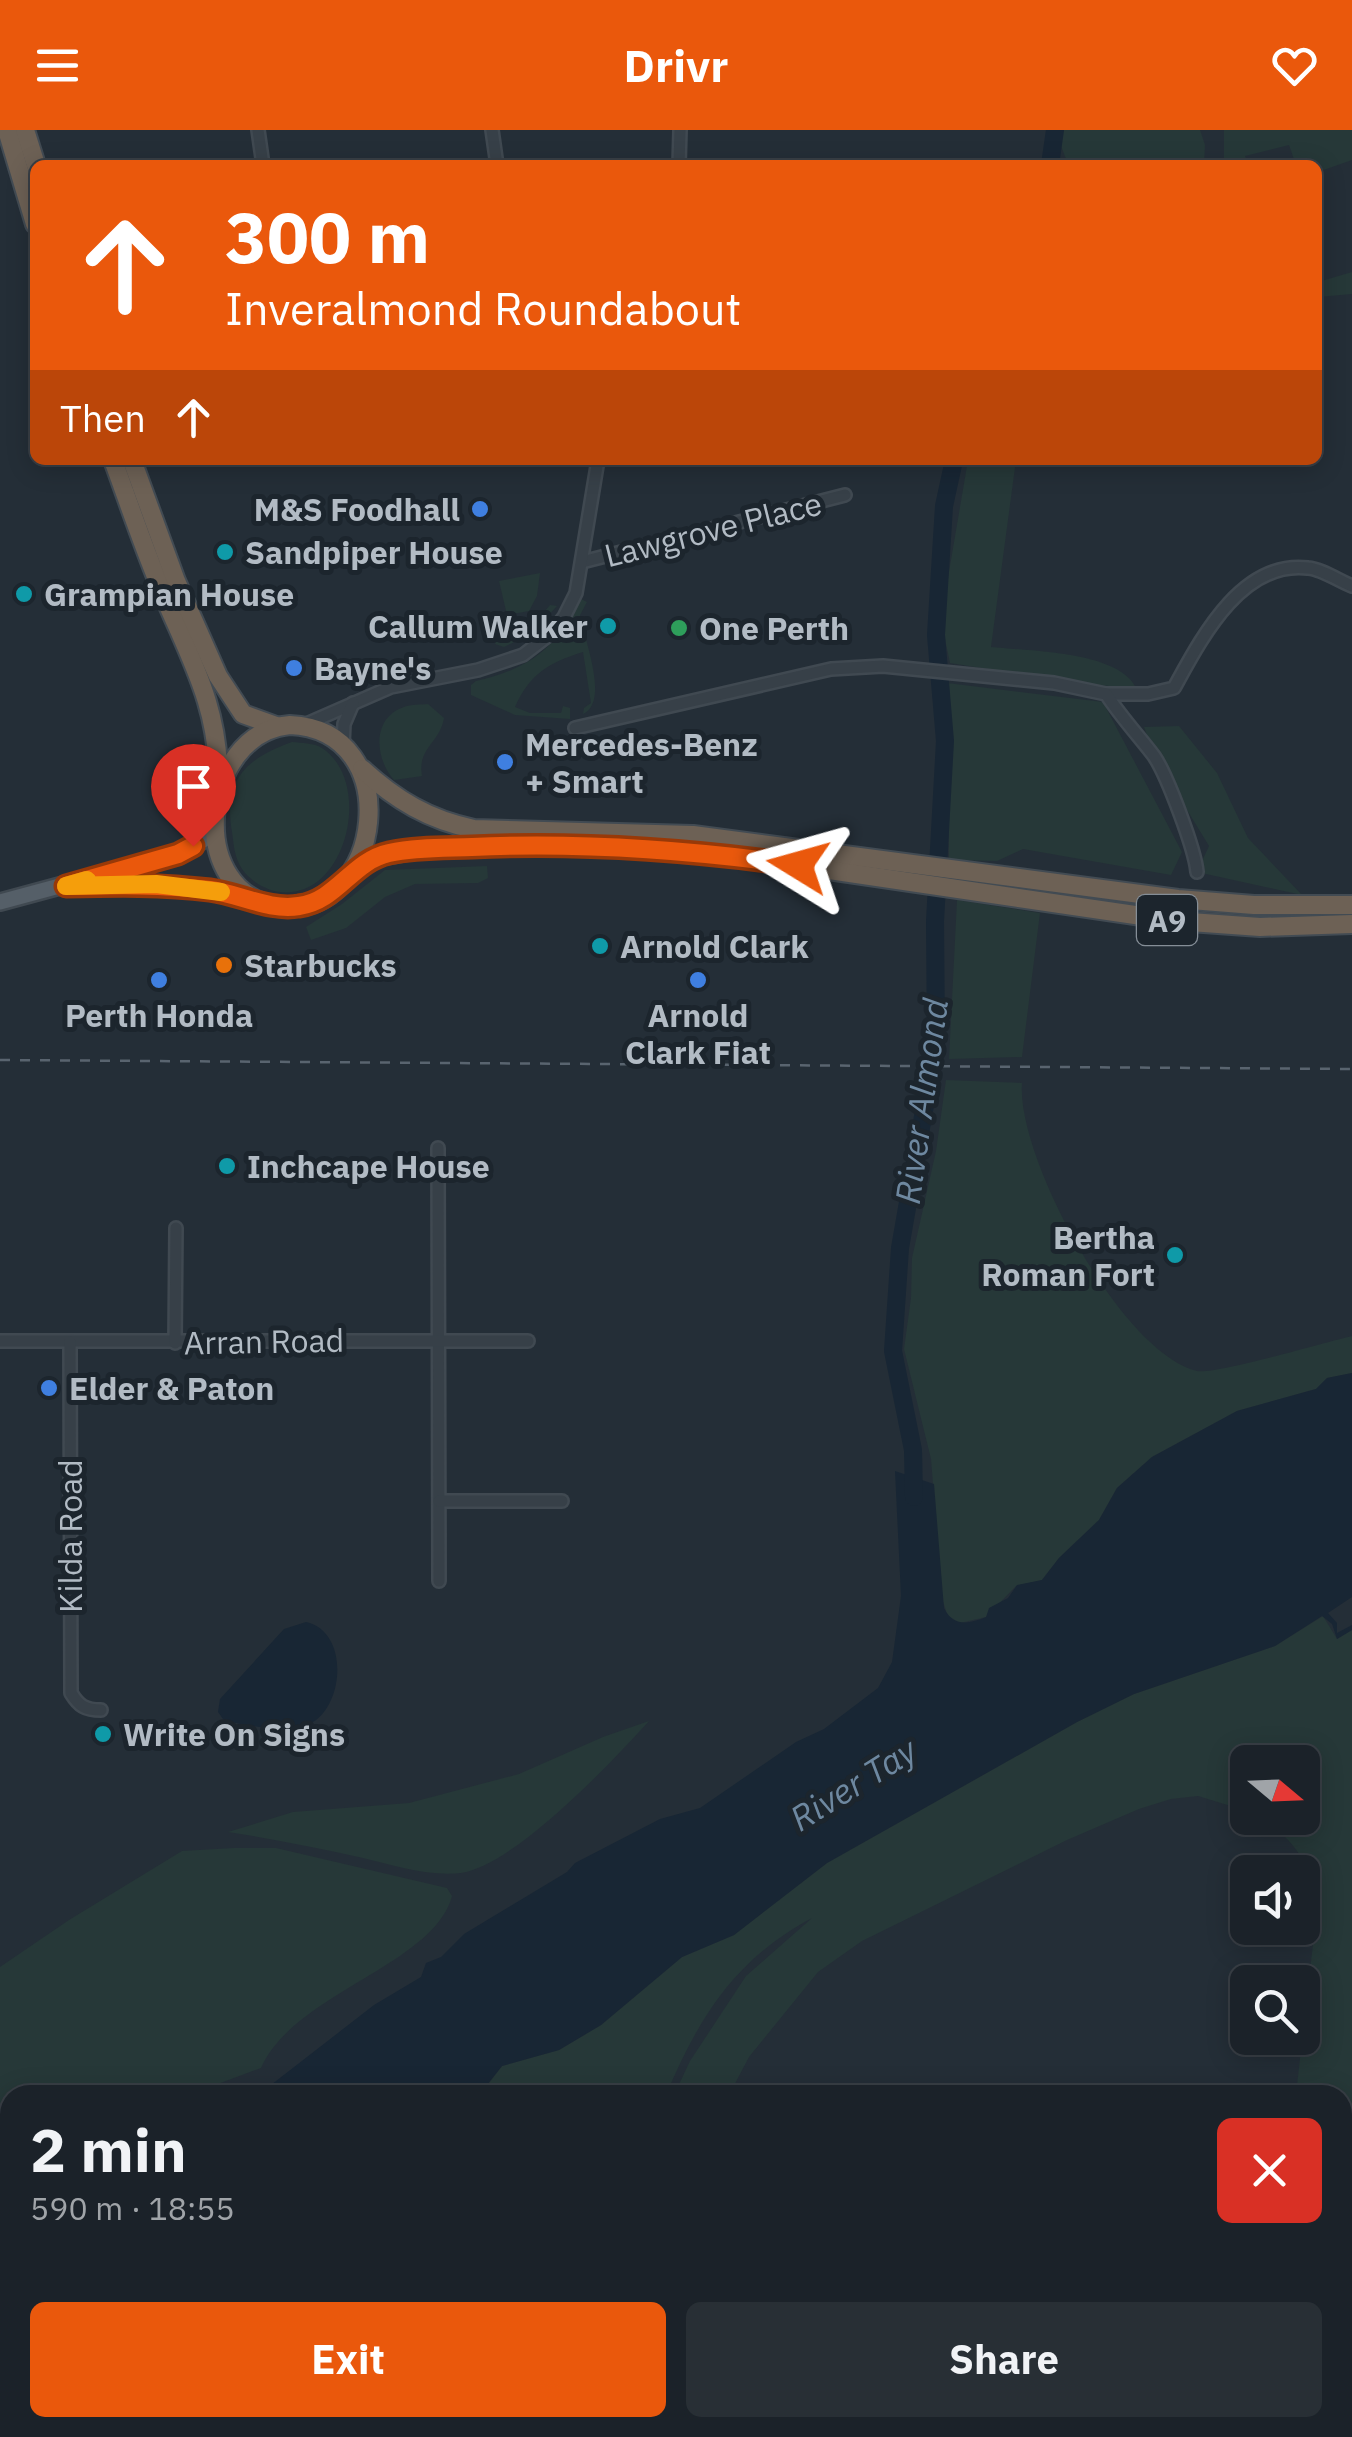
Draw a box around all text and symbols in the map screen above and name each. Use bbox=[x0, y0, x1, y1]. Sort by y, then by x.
text: Drivr bbox=[624, 36, 728, 94]
icon: menu bbox=[30, 38, 85, 93]
icon: heart bbox=[1267, 38, 1322, 93]
text: 300 m bbox=[225, 191, 430, 282]
icon: ahead bbox=[60, 200, 190, 330]
text: Inveralmond Roundabout bbox=[225, 279, 741, 337]
icon: ahead bbox=[166, 390, 221, 445]
text: Then bbox=[60, 393, 146, 442]
street label: Lawgrove Place bbox=[600, 482, 826, 576]
place label: M&S Foodhall bbox=[254, 488, 460, 530]
marker: M&S Foodhall bbox=[469, 498, 491, 520]
place label: Sandpiper House bbox=[245, 531, 503, 573]
marker: Sandpiper House bbox=[214, 541, 236, 563]
place label: Grampian House bbox=[44, 573, 294, 615]
marker: Grampian House bbox=[13, 583, 35, 605]
place label: Callum Walker bbox=[368, 605, 588, 647]
place label: One Perth bbox=[699, 607, 849, 649]
marker: Callum Walker bbox=[597, 615, 619, 637]
marker: One Perth bbox=[668, 617, 690, 639]
place label: Bayne's bbox=[314, 647, 431, 689]
marker: Bayne's bbox=[283, 657, 305, 679]
place label: Mercedes-Benz + Smart bbox=[525, 723, 758, 802]
pin bbox=[151, 744, 236, 847]
marker: Mercedes-Benz + Smart bbox=[494, 751, 516, 773]
icon: arrive bbox=[166, 759, 221, 814]
position arrow bbox=[746, 813, 850, 917]
road number: A9 bbox=[1137, 895, 1197, 945]
place label: Arnold Clark bbox=[620, 925, 809, 967]
marker: Arnold Clark bbox=[589, 935, 611, 957]
place label: Starbucks bbox=[244, 944, 397, 986]
marker: Starbucks bbox=[213, 954, 235, 976]
marker: Perth Honda bbox=[148, 969, 170, 991]
marker: Arnold Clark Fiat bbox=[687, 969, 709, 991]
place label: Perth Honda bbox=[65, 994, 253, 1036]
place label: Arnold Clark Fiat bbox=[625, 994, 771, 1073]
water label: River Almond bbox=[884, 995, 958, 1207]
place label: Inchcape House bbox=[247, 1145, 490, 1187]
marker: Inchcape House bbox=[216, 1155, 238, 1177]
place label: Bertha Roman Fort bbox=[981, 1216, 1155, 1295]
marker: Bertha Roman Fort bbox=[1164, 1244, 1186, 1266]
street label: Arran Road bbox=[184, 1319, 344, 1363]
place label: Elder & Paton bbox=[69, 1367, 274, 1409]
marker: Elder & Paton bbox=[38, 1377, 60, 1399]
street label: Kilda Road bbox=[49, 1459, 91, 1613]
place label: Write On Signs bbox=[123, 1713, 345, 1755]
marker: Write On Signs bbox=[92, 1723, 114, 1745]
water label: River Tay bbox=[781, 1726, 927, 1841]
north arrow bbox=[1230, 1745, 1320, 1835]
map controls bbox=[1230, 1745, 1320, 2055]
button: sound bbox=[1230, 1855, 1320, 1945]
button: search bbox=[1230, 1965, 1320, 2055]
text: 2 min bbox=[30, 2110, 187, 2189]
button: close bbox=[1217, 2118, 1322, 2223]
text: 590 m · 18:55 bbox=[30, 2187, 235, 2229]
button: Exit bbox=[30, 2302, 666, 2417]
button: Share bbox=[686, 2302, 1322, 2417]

